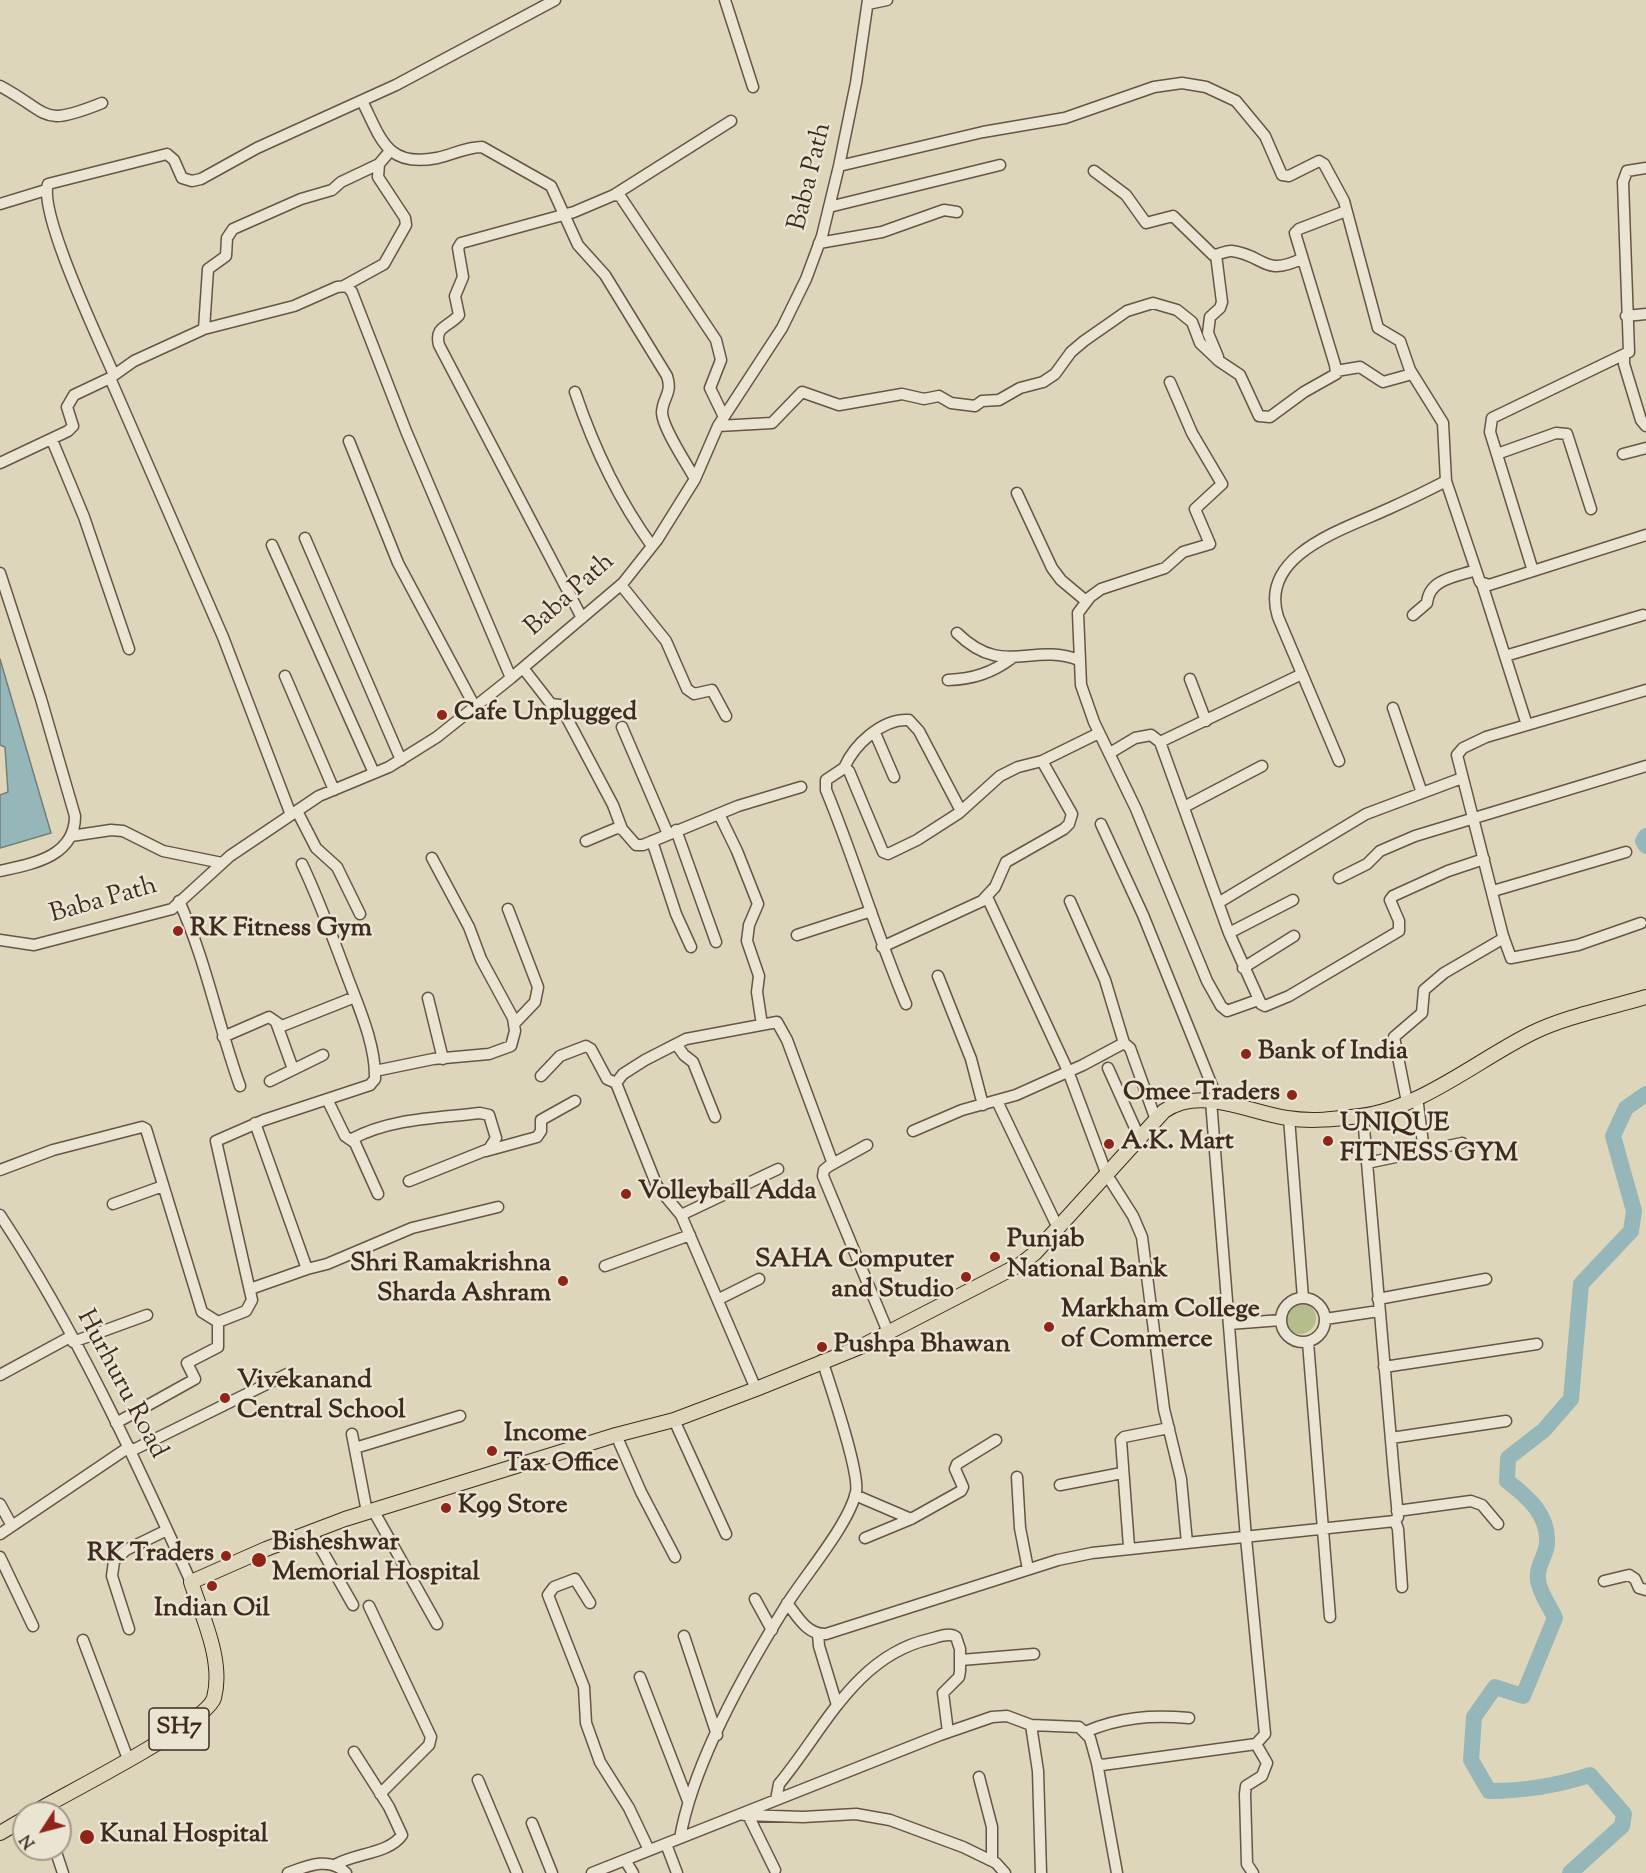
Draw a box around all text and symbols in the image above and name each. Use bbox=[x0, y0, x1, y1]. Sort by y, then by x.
street label: Baba Path bbox=[784, 120, 840, 234]
street label: Baba Path bbox=[520, 548, 622, 644]
place label: Cafe Unplugged bbox=[454, 699, 637, 731]
marker: Cafe Unplugged bbox=[435, 708, 449, 722]
street label: Baba Path bbox=[47, 872, 161, 932]
place label: RK Fitness Gym bbox=[190, 915, 372, 947]
marker: RK Fitness Gym bbox=[171, 924, 185, 938]
place label: Bank of India bbox=[1258, 1038, 1408, 1070]
marker: Bank of India bbox=[1239, 1047, 1253, 1061]
place label: Omee Traders bbox=[1123, 1079, 1280, 1111]
marker: Omee Traders bbox=[1285, 1088, 1299, 1102]
place label: UNIQUE FITNESS GYM bbox=[1340, 1110, 1518, 1172]
place label: A.K. Mart bbox=[1121, 1128, 1234, 1160]
marker: UNIQUE FITNESS GYM bbox=[1321, 1134, 1335, 1148]
marker: A.K. Mart bbox=[1102, 1137, 1116, 1151]
place label: Volleyball Adda bbox=[638, 1178, 816, 1210]
marker: Volleyball Adda bbox=[619, 1187, 633, 1201]
place label: Punjab National Bank bbox=[1007, 1226, 1168, 1288]
place label: SAHA Computer and Studio bbox=[755, 1246, 954, 1308]
place label: Shri Ramakrishna Sharda Ashram bbox=[350, 1250, 551, 1312]
marker: Punjab National Bank bbox=[988, 1250, 1002, 1264]
marker: SAHA Computer and Studio bbox=[959, 1270, 973, 1284]
marker: Shri Ramakrishna Sharda Ashram bbox=[556, 1274, 570, 1288]
place label: Markham College of Commerce bbox=[1061, 1296, 1260, 1358]
street label: Hurhuru Road bbox=[68, 1305, 172, 1465]
marker: Markham College of Commerce bbox=[1042, 1320, 1056, 1334]
place label: Pushpa Bhawan bbox=[834, 1331, 1010, 1363]
marker: Pushpa Bhawan bbox=[815, 1340, 829, 1354]
place label: Vivekanand Central School bbox=[237, 1367, 406, 1428]
marker: Vivekanand Central School bbox=[218, 1391, 232, 1405]
place label: Income Tax Office bbox=[504, 1420, 619, 1482]
marker: Income Tax Office bbox=[485, 1444, 499, 1458]
place label: K99 Store bbox=[458, 1492, 568, 1524]
marker: K99 Store bbox=[439, 1501, 453, 1515]
place label: Bisheshwar Memorial Hospital bbox=[272, 1529, 480, 1590]
place label: RK Traders bbox=[87, 1540, 214, 1572]
marker: RK Traders bbox=[219, 1549, 233, 1563]
marker: Bisheshwar Memorial Hospital bbox=[250, 1551, 268, 1569]
marker: Indian Oil bbox=[205, 1579, 219, 1593]
place label: Indian Oil bbox=[154, 1595, 270, 1627]
road number: SH7 bbox=[149, 1708, 209, 1750]
north arrow bbox=[12, 1801, 72, 1861]
place label: Kunal Hospital bbox=[100, 1821, 268, 1853]
marker: Kunal Hospital bbox=[78, 1828, 96, 1846]
text: N bbox=[16, 1829, 42, 1853]

